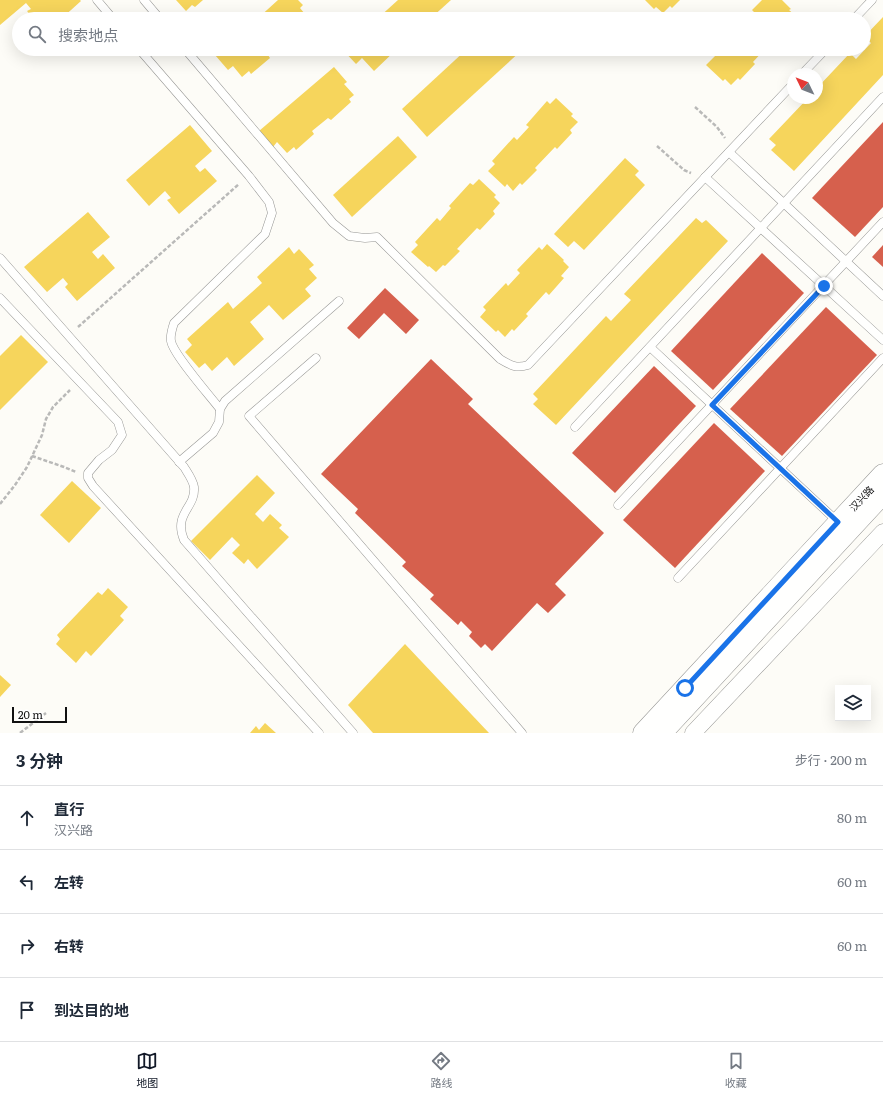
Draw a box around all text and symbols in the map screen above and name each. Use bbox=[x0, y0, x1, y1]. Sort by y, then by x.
search box bbox=[12, 12, 871, 56]
icon: search bbox=[26, 23, 48, 45]
text: 搜索地点 bbox=[58, 23, 118, 46]
north arrow bbox=[787, 68, 823, 104]
route end bbox=[815, 277, 833, 295]
street label: 汉兴路 bbox=[845, 482, 877, 514]
route start bbox=[676, 679, 694, 697]
map controls bbox=[835, 685, 871, 721]
button: layers bbox=[835, 685, 871, 721]
scale bar bbox=[12, 705, 67, 724]
text: 20 m bbox=[18, 706, 43, 722]
text: 3 分钟 bbox=[16, 747, 63, 772]
text: 步行 · 200 m bbox=[795, 750, 867, 769]
text: 直行 bbox=[54, 797, 84, 820]
icon: ahead bbox=[16, 807, 38, 829]
text: 80 m bbox=[837, 808, 867, 827]
text: 汉兴路 bbox=[54, 820, 93, 839]
text: 左转 bbox=[54, 870, 84, 893]
icon: left bbox=[16, 871, 38, 893]
text: 60 m bbox=[837, 872, 867, 891]
text: 右转 bbox=[54, 934, 84, 957]
icon: right bbox=[16, 935, 38, 957]
text: 60 m bbox=[837, 936, 867, 955]
text: 到达目的地 bbox=[54, 998, 129, 1021]
icon: arrive bbox=[16, 999, 38, 1021]
tab: 地图 bbox=[136, 1050, 158, 1090]
tab: 路线 bbox=[430, 1050, 452, 1090]
tab: 收藏 bbox=[725, 1050, 747, 1090]

